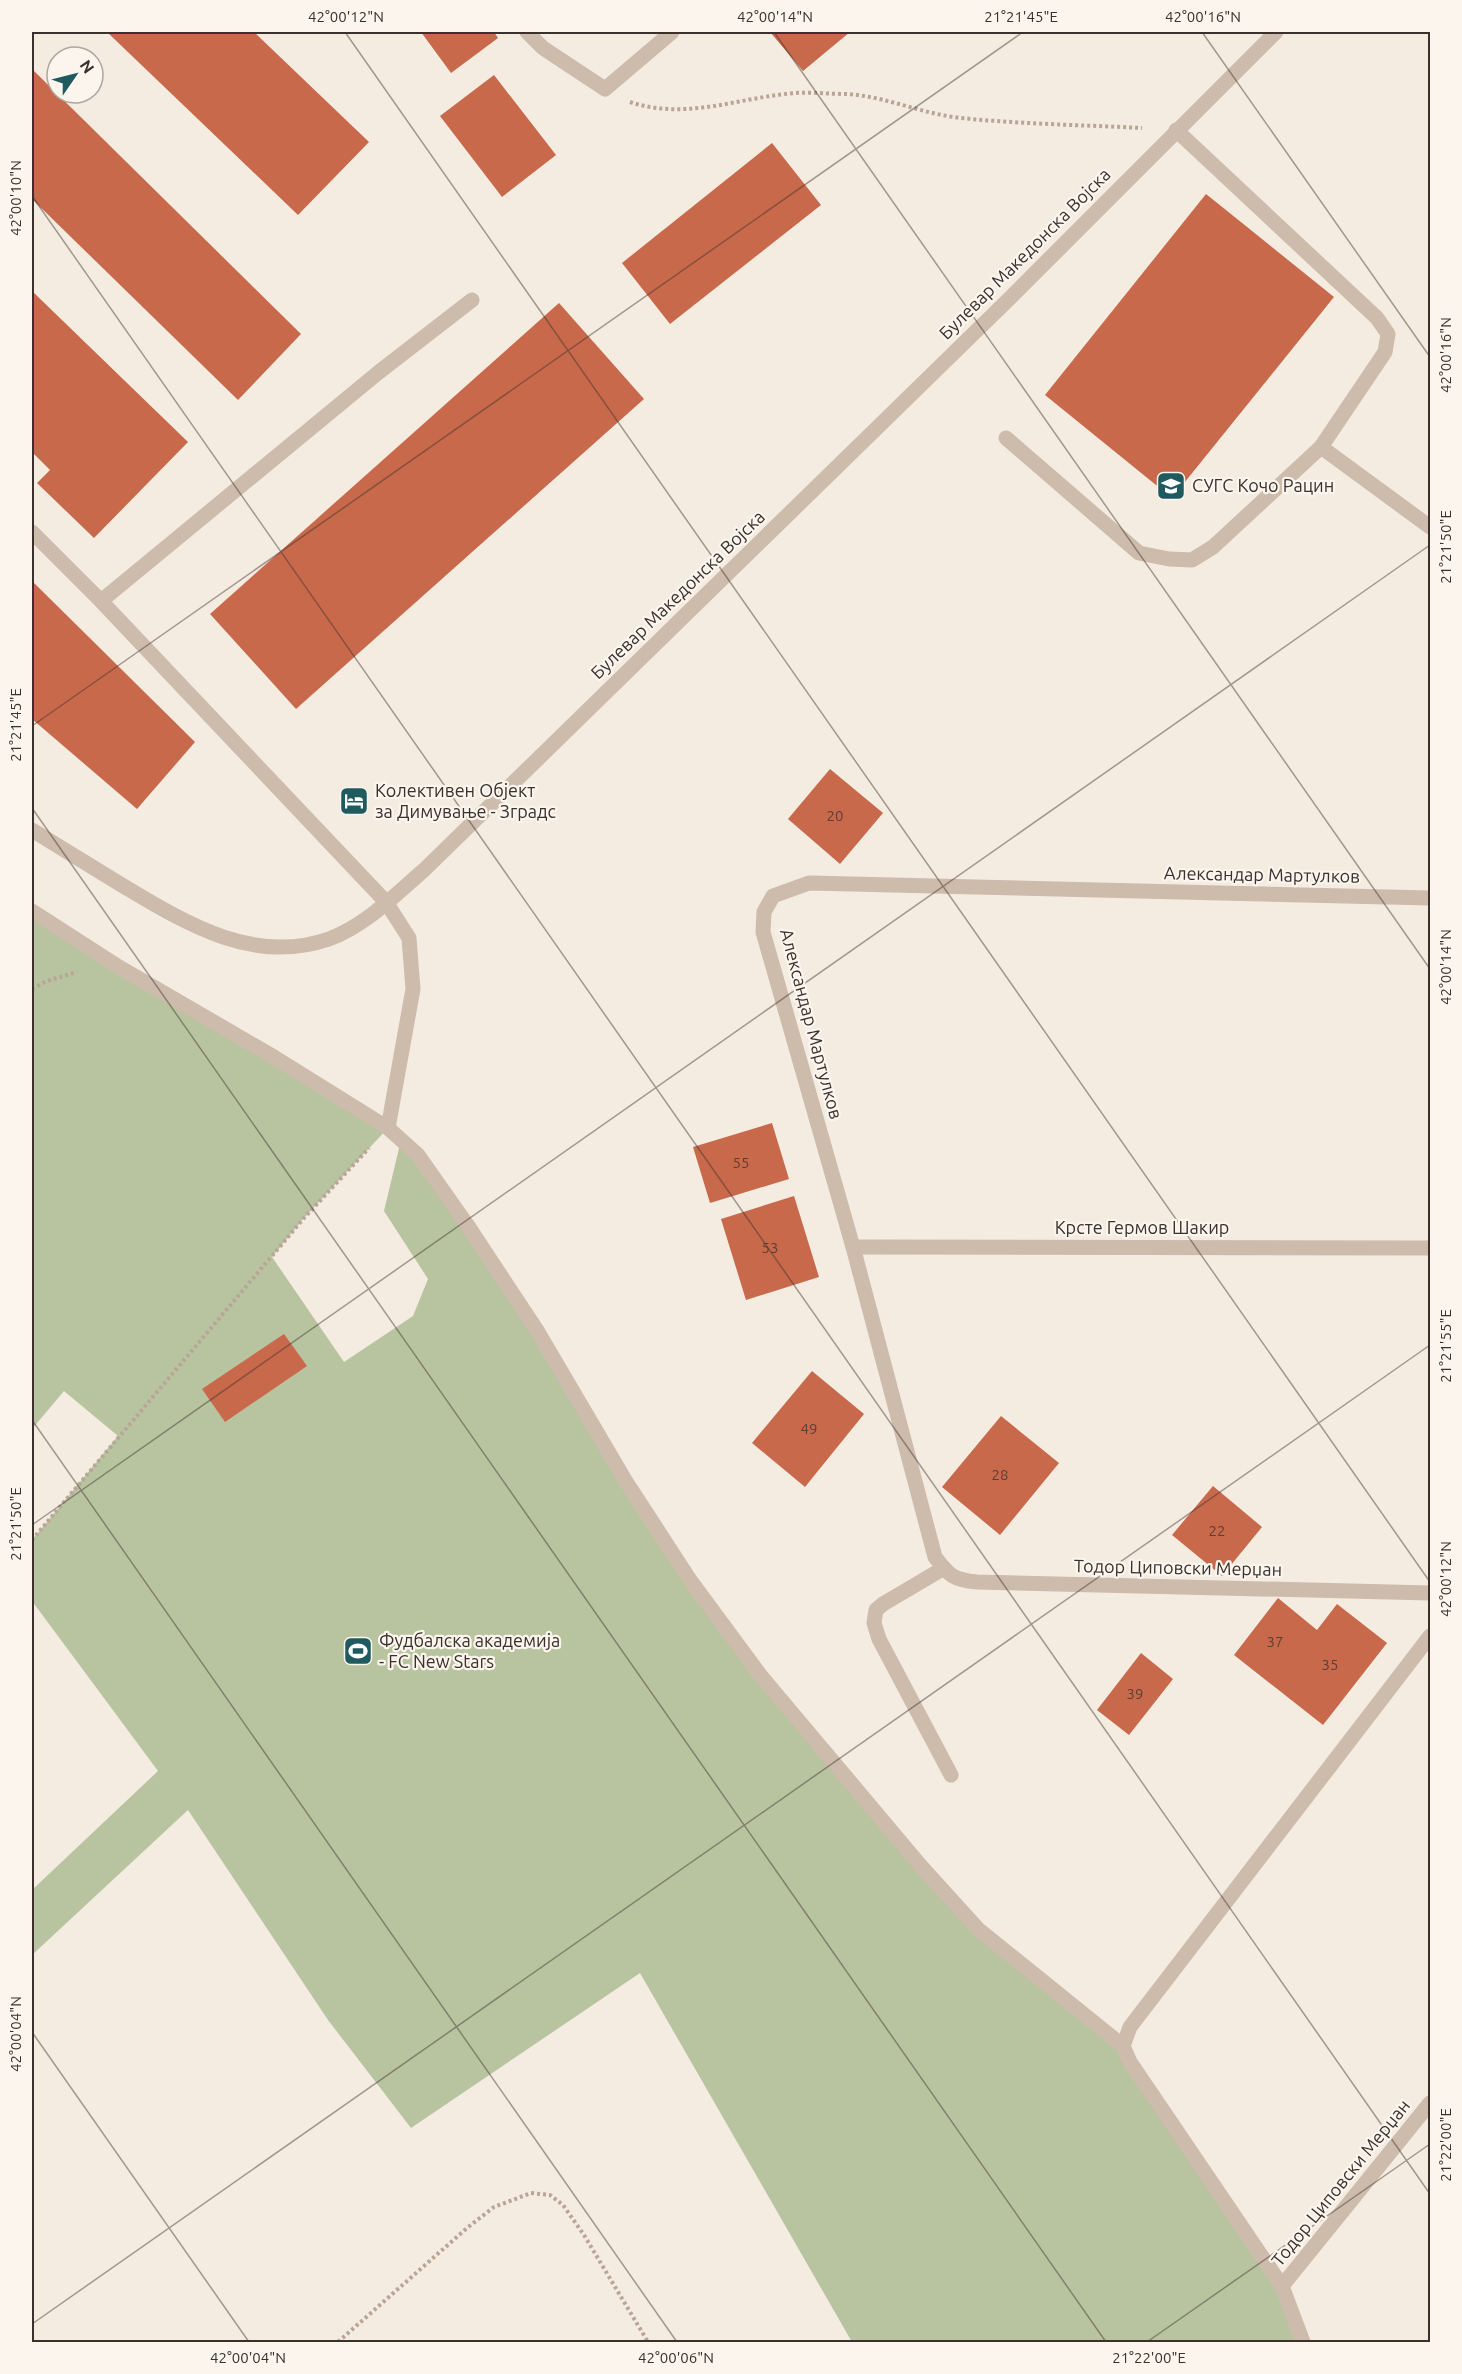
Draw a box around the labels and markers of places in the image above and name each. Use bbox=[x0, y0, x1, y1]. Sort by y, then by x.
school or university icon: СУГС Кочо Рацин bbox=[1155, 470, 1187, 502]
place label: СУГС Кочо Рацин bbox=[1192, 475, 1334, 495]
place label: Колективен Објект за Димување - Зградс bbox=[375, 780, 556, 821]
hotel icon: Колективен Објект за Димување - Зградс bbox=[338, 785, 370, 817]
place label: Фудбалска академија - FC New Stars bbox=[379, 1630, 560, 1671]
sports icon: Фудбалска академија - FC New Stars bbox=[342, 1635, 374, 1667]

